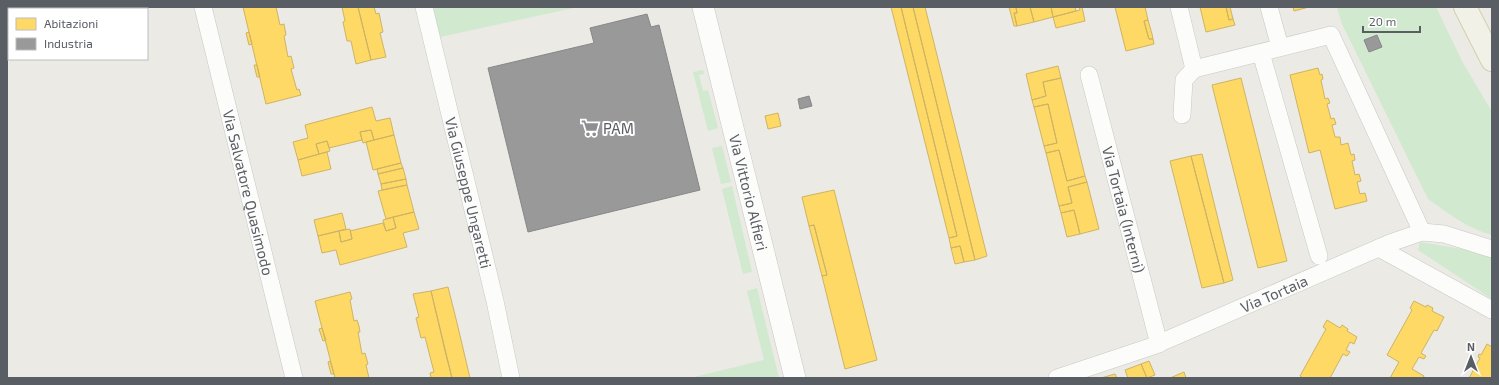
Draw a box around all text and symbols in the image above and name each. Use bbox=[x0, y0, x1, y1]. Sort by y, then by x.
legend bbox=[8, 8, 148, 60]
scale bar bbox=[1363, 8, 1420, 34]
text: 20 m bbox=[1369, 14, 1396, 28]
text: Abitazioni bbox=[44, 16, 98, 30]
text: Industria bbox=[44, 36, 93, 50]
street label: Via Salvatore Quasimodo bbox=[220, 108, 277, 277]
street label: Via Giuseppe Ungaretti bbox=[442, 115, 496, 270]
supermarket icon: PAM bbox=[580, 118, 600, 138]
place label: PAM bbox=[603, 119, 634, 137]
street label: Via Vittorio Alfieri bbox=[726, 133, 772, 252]
street label: Via Tortaia (Interni) bbox=[1099, 144, 1149, 275]
street label: Via Tortaia bbox=[1237, 271, 1310, 316]
north arrow bbox=[1451, 337, 1491, 377]
text: N bbox=[1467, 340, 1475, 353]

